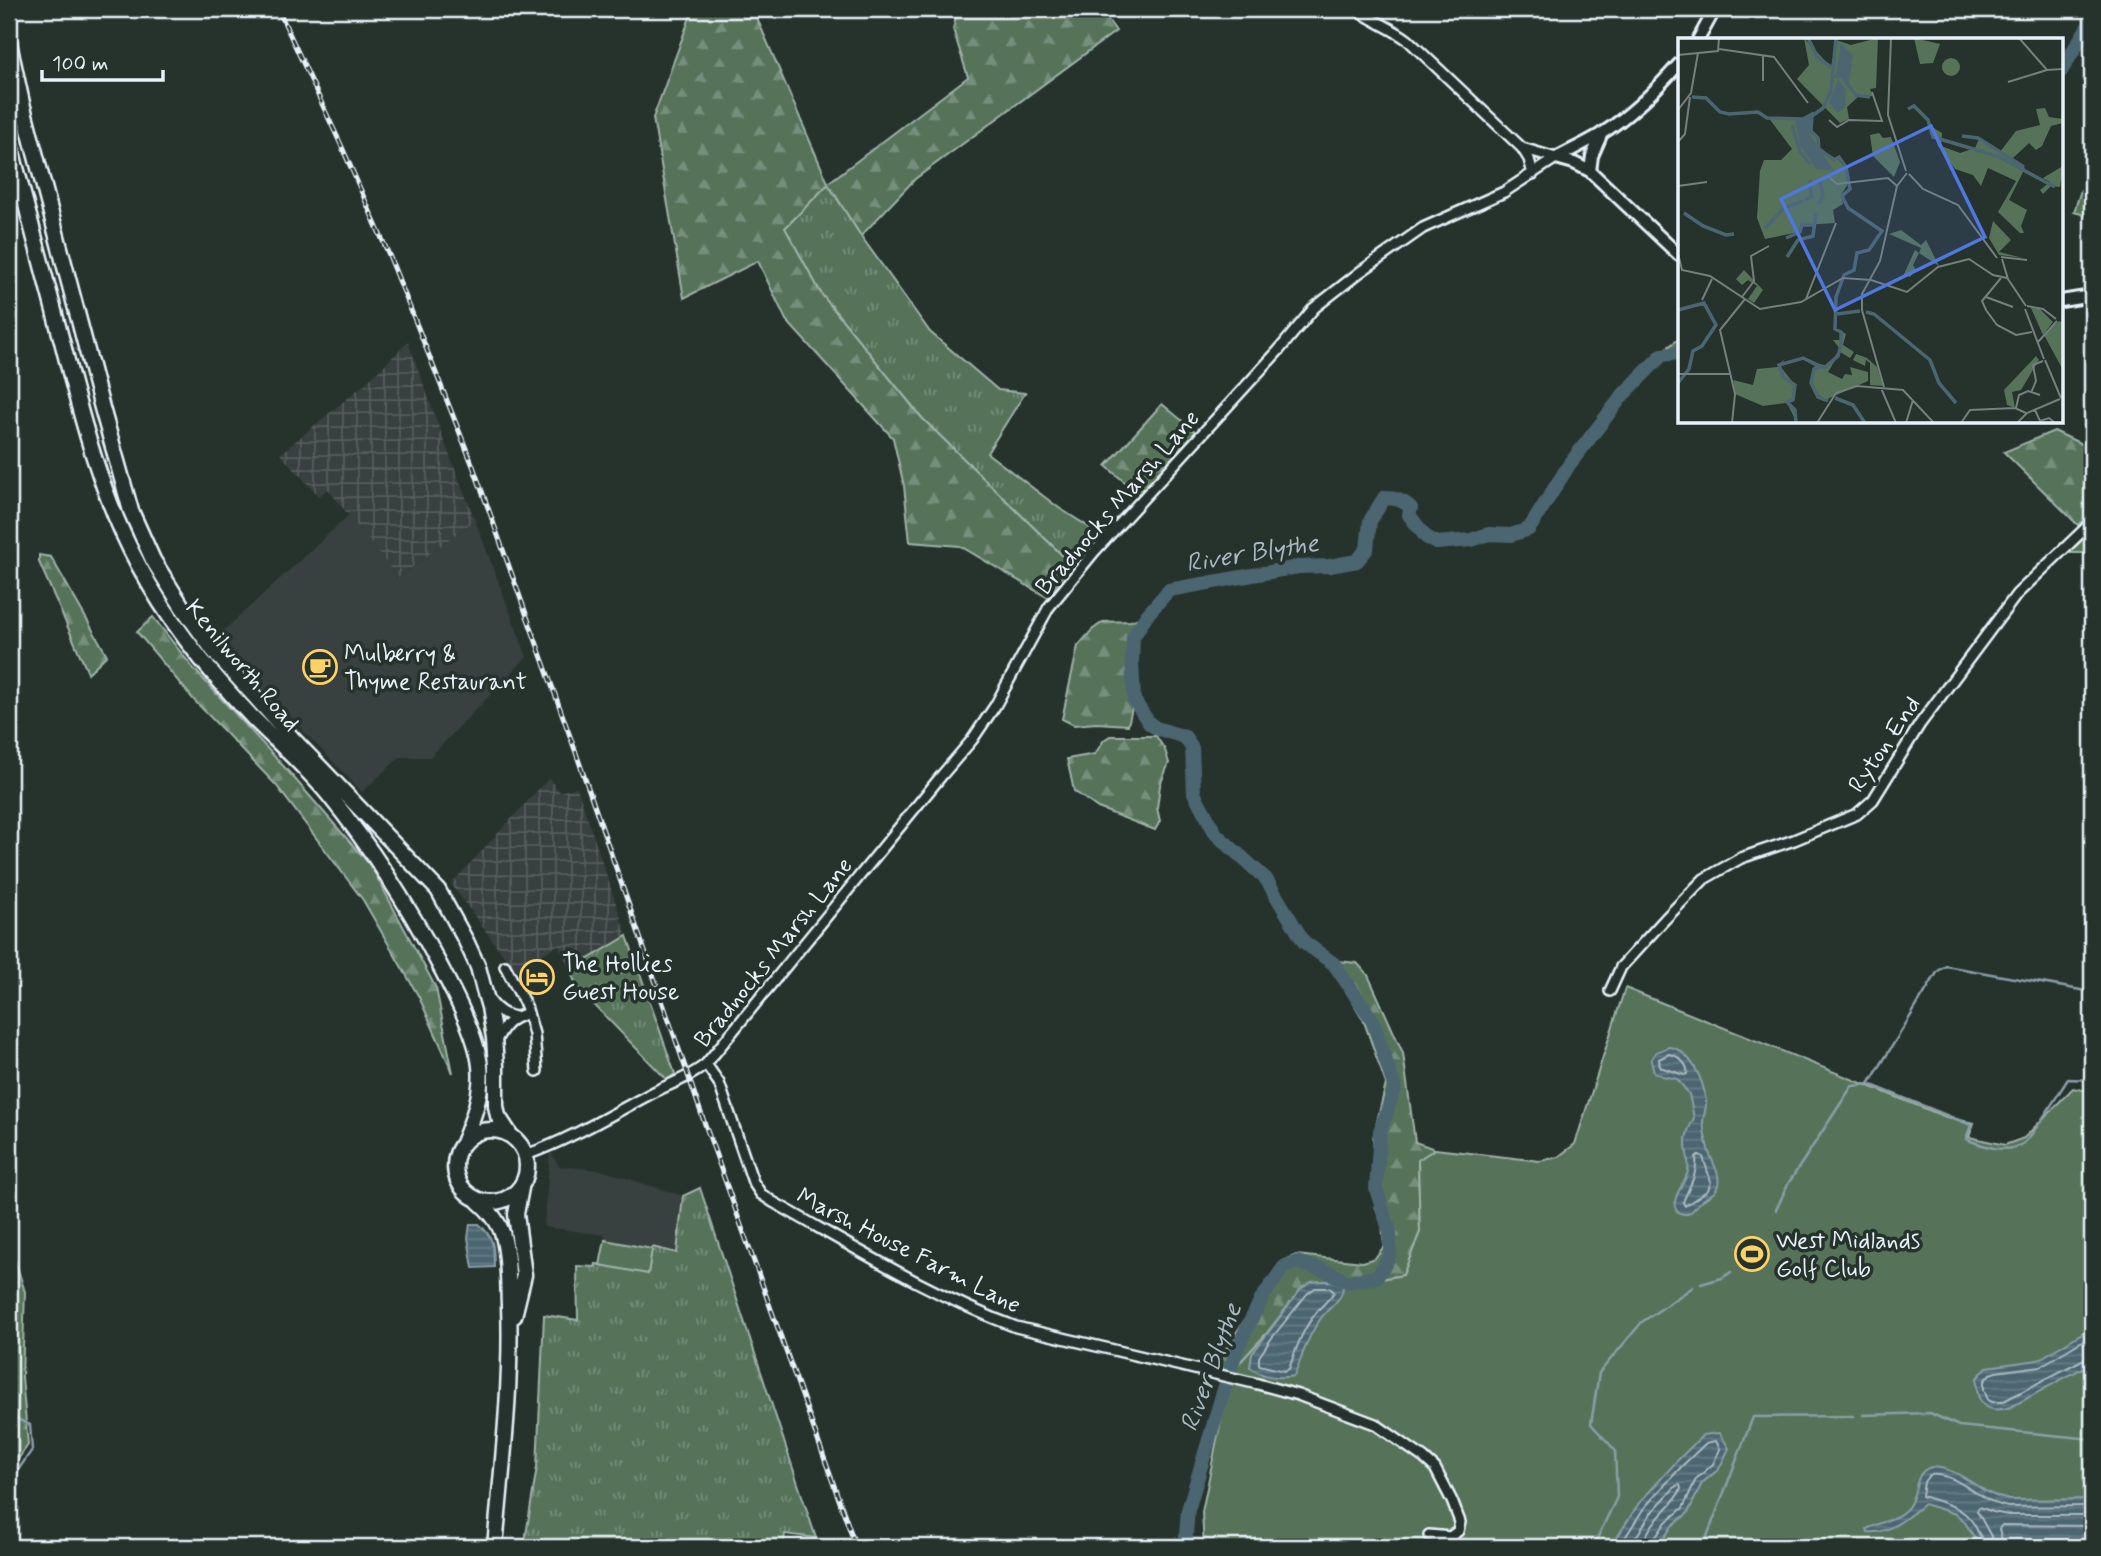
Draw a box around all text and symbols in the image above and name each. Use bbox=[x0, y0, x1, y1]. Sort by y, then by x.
scale bar bbox=[42, 38, 163, 82]
inset map bbox=[1678, 38, 2062, 424]
text: 100 m bbox=[52, 50, 108, 78]
street label: Bradnocks Marsh Lane bbox=[1029, 404, 1207, 602]
water label: River Blythe bbox=[1183, 527, 1322, 581]
street label: Kenilworth Road bbox=[178, 593, 306, 738]
place label: Mulberry & Thyme Restaurant bbox=[344, 639, 527, 698]
cafe icon: Mulberry & Thyme Restaurant bbox=[301, 648, 339, 686]
street label: Ryton End bbox=[1842, 691, 1929, 799]
street label: Bradnocks Marsh Lane bbox=[688, 852, 860, 1054]
place label: The Hollies Guest House bbox=[562, 949, 679, 1008]
hotel icon: The Hollies Guest House bbox=[518, 958, 556, 996]
street label: Marsh House Farm Lane bbox=[791, 1181, 1026, 1321]
place label: West Midlands Golf Club bbox=[1776, 1226, 1920, 1285]
sports icon: West Midlands Golf Club bbox=[1733, 1235, 1771, 1273]
water label: River Blythe bbox=[1173, 1298, 1251, 1437]

